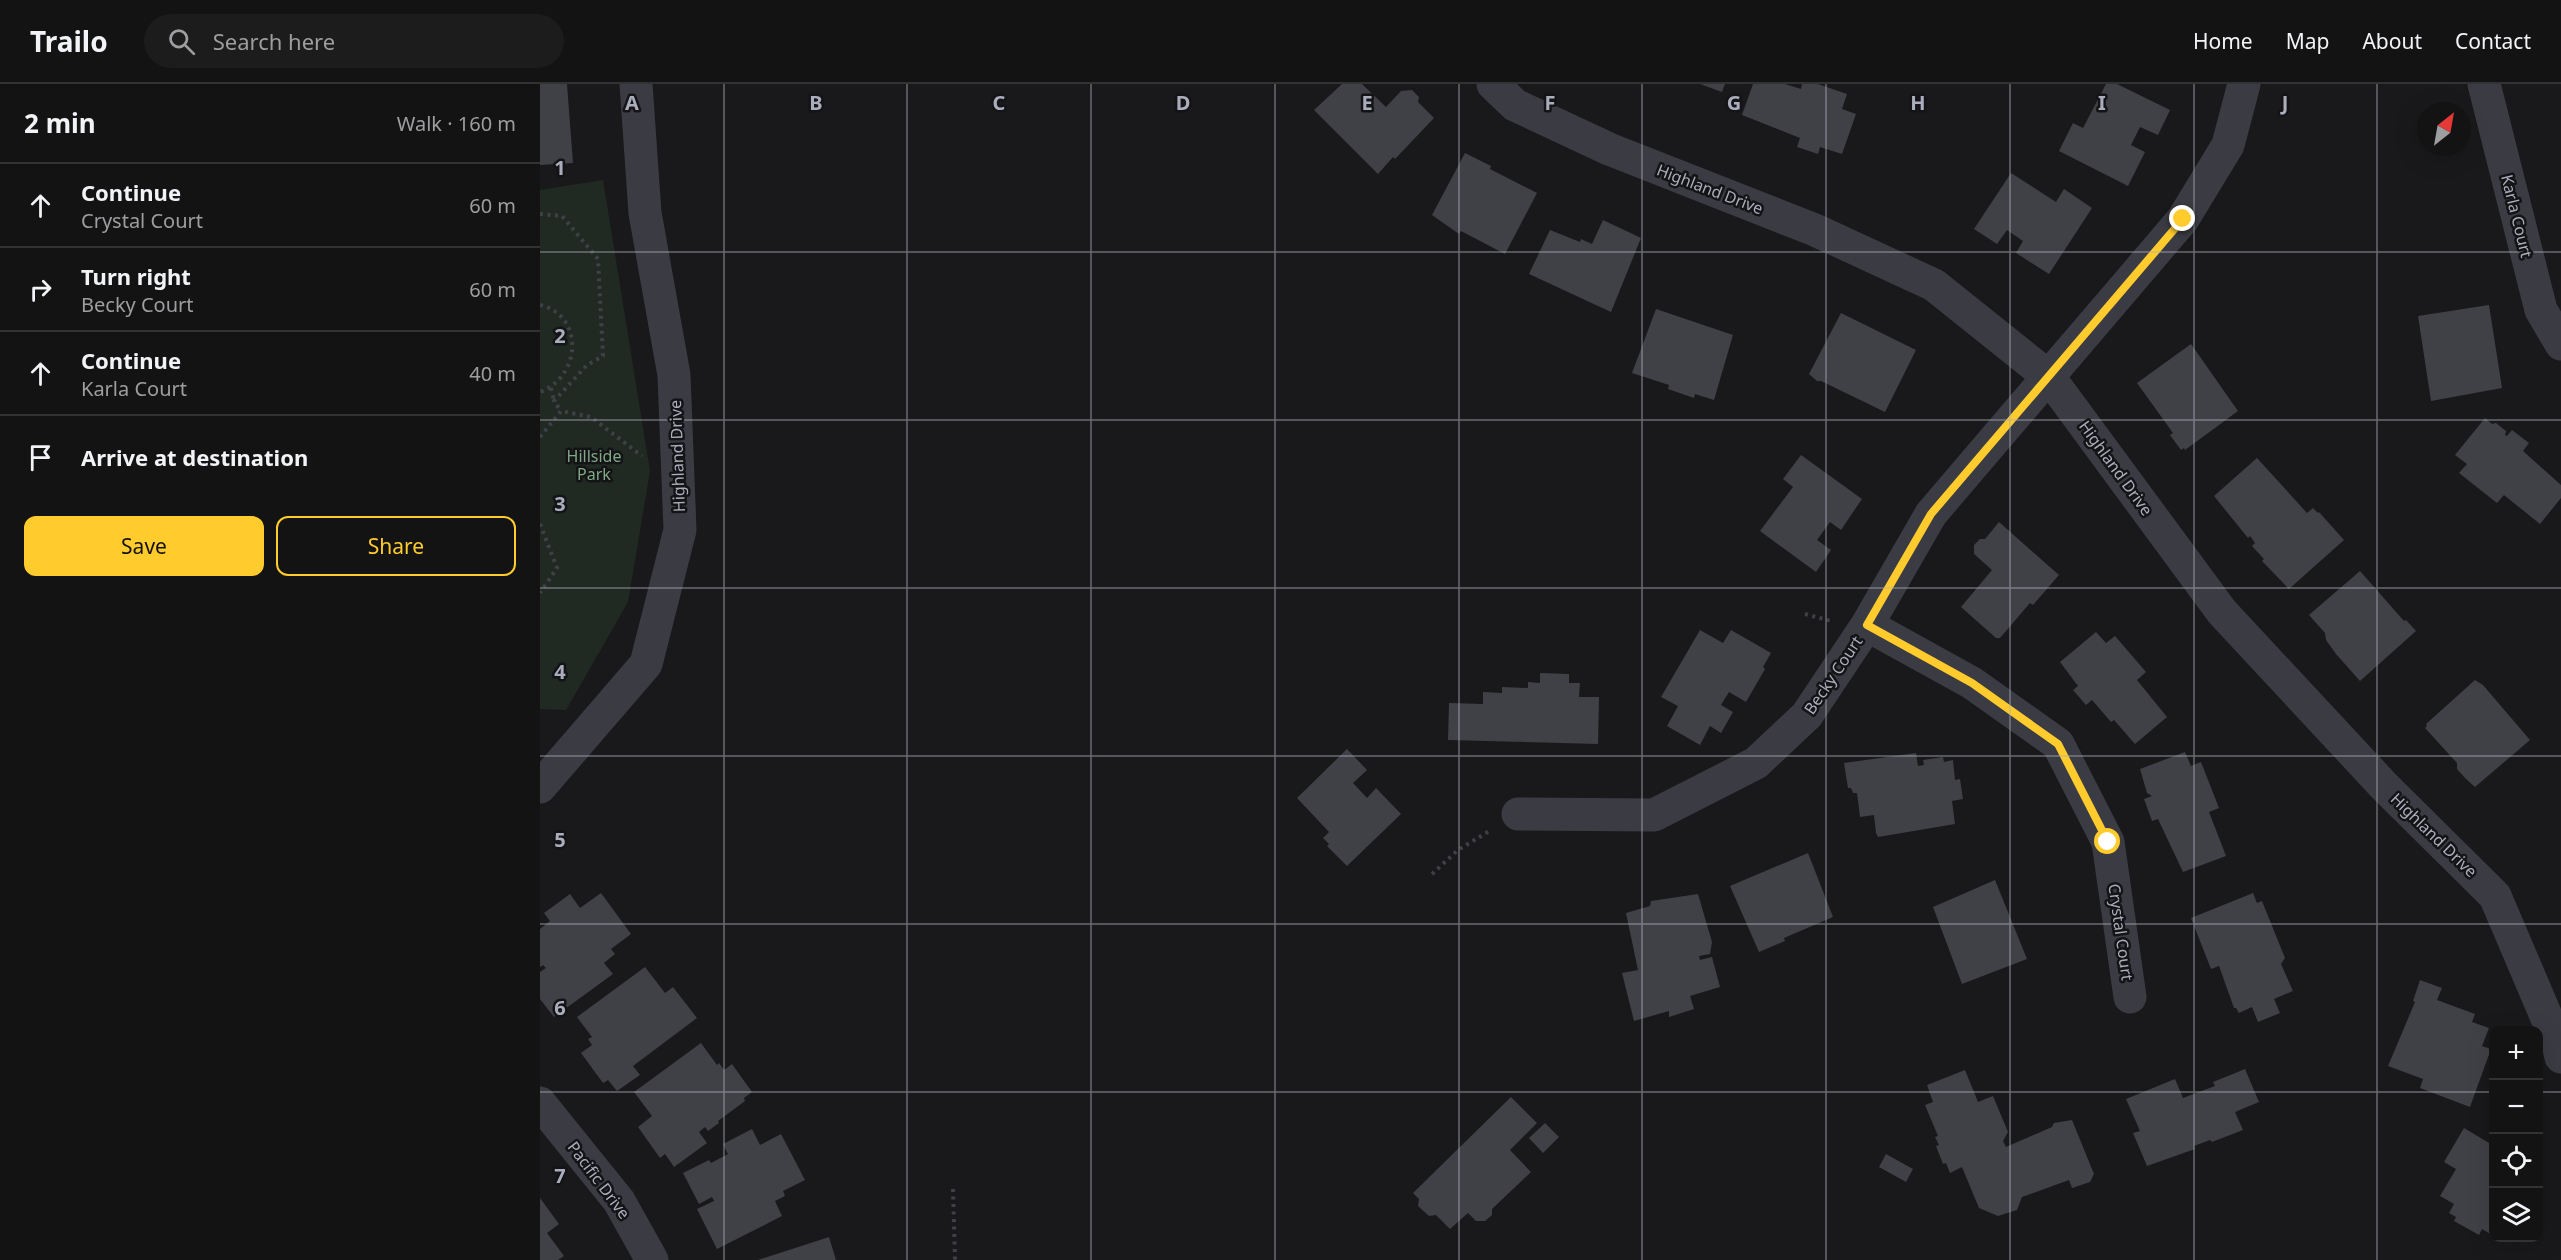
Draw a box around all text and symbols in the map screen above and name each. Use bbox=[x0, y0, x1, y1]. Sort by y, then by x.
search box bbox=[144, 14, 564, 68]
text: Trailo bbox=[30, 22, 108, 60]
icon: search bbox=[165, 25, 198, 58]
text: Search here bbox=[213, 26, 335, 56]
text: Home bbox=[2193, 27, 2253, 55]
text: Map bbox=[2286, 27, 2329, 55]
text: About bbox=[2362, 27, 2422, 55]
text: Contact bbox=[2455, 27, 2531, 55]
text: A bbox=[625, 89, 639, 116]
text: B bbox=[809, 89, 823, 116]
text: C bbox=[993, 89, 1006, 116]
text: D bbox=[1176, 89, 1190, 116]
text: E bbox=[1361, 89, 1373, 116]
text: F bbox=[1545, 89, 1555, 116]
text: G bbox=[1727, 89, 1741, 116]
text: H bbox=[1910, 89, 1926, 116]
text: I bbox=[2098, 89, 2106, 116]
text: J bbox=[2280, 89, 2288, 116]
north arrow bbox=[2417, 102, 2471, 156]
text: 2 min bbox=[24, 105, 96, 141]
text: Walk · 160 m bbox=[397, 110, 516, 137]
text: 1 bbox=[554, 154, 566, 181]
street label: Highland Drive bbox=[1654, 159, 1766, 219]
street label: Karla Court bbox=[2496, 172, 2538, 260]
text: Continue bbox=[81, 177, 181, 207]
icon: ahead bbox=[24, 189, 57, 222]
text: 60 m bbox=[469, 192, 516, 219]
route end bbox=[2169, 205, 2195, 231]
text: Crystal Court bbox=[81, 207, 203, 234]
text: Turn right bbox=[81, 261, 191, 291]
icon: right bbox=[24, 273, 57, 306]
text: 60 m bbox=[469, 276, 516, 303]
text: Becky Court bbox=[81, 291, 194, 318]
text: 2 bbox=[554, 322, 566, 349]
text: Continue bbox=[81, 345, 181, 375]
icon: ahead bbox=[24, 357, 57, 390]
text: 40 m bbox=[469, 360, 516, 387]
text: Karla Court bbox=[81, 375, 187, 402]
street label: Highland Drive bbox=[664, 400, 690, 512]
street label: Highland Drive bbox=[2074, 416, 2158, 520]
icon: arrive bbox=[24, 441, 57, 474]
text: Arrive at destination bbox=[81, 442, 308, 472]
park label: Hillside Park bbox=[567, 445, 621, 485]
text: 3 bbox=[554, 490, 566, 517]
button: Save bbox=[24, 516, 264, 576]
button: Share bbox=[276, 516, 516, 576]
street label: Becky Court bbox=[1799, 631, 1867, 718]
text: 4 bbox=[554, 658, 566, 685]
street label: Highland Drive bbox=[2386, 788, 2482, 882]
text: 5 bbox=[554, 826, 566, 853]
route start bbox=[2094, 828, 2120, 854]
street label: Crystal Court bbox=[2103, 882, 2139, 982]
text: 6 bbox=[554, 994, 566, 1021]
map controls bbox=[2489, 1026, 2543, 1242]
button: + bbox=[2489, 1026, 2543, 1080]
button: − bbox=[2489, 1080, 2543, 1134]
button: locate bbox=[2489, 1134, 2543, 1188]
street label: Pacific Drive bbox=[563, 1137, 635, 1223]
text: 7 bbox=[554, 1162, 566, 1189]
button: layers bbox=[2489, 1188, 2543, 1242]

